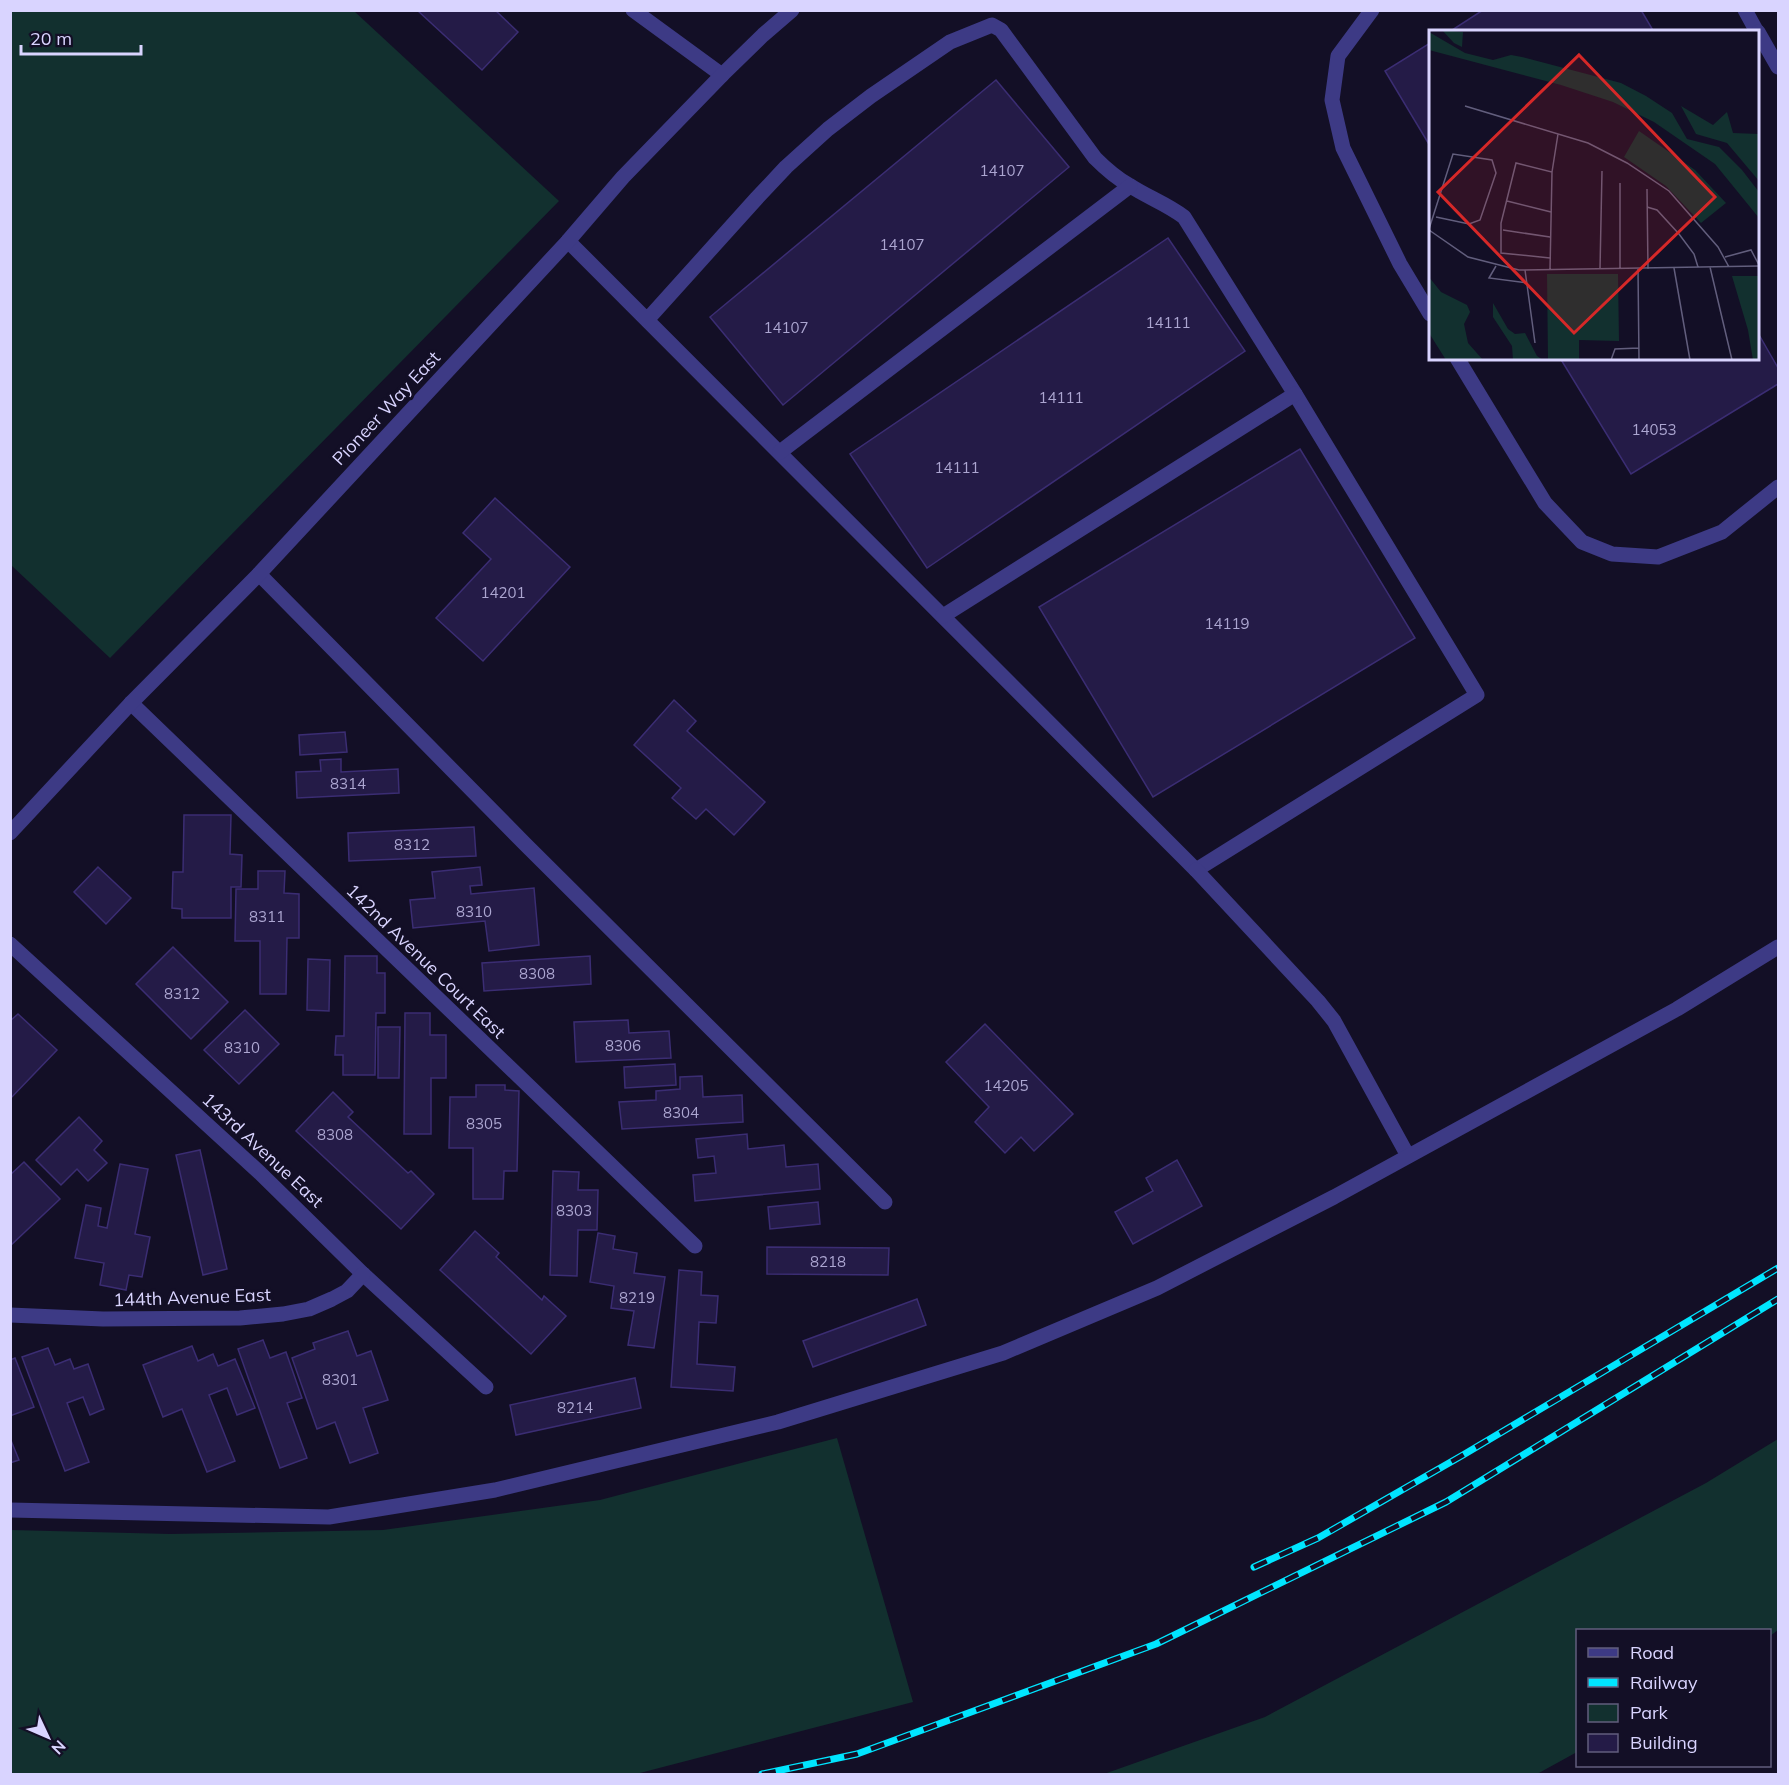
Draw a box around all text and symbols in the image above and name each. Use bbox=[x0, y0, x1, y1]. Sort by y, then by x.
scale bar bbox=[21, 18, 141, 56]
text: 20 m bbox=[30, 27, 72, 50]
inset map bbox=[1429, 30, 1759, 360]
house number: 14107 bbox=[979, 161, 1025, 180]
house number: 14107 bbox=[879, 235, 925, 254]
house number: 14111 bbox=[1145, 313, 1191, 332]
house number: 14107 bbox=[763, 318, 809, 337]
street label: Pioneer Way East bbox=[327, 346, 445, 470]
house number: 14111 bbox=[1038, 388, 1084, 407]
house number: 14053 bbox=[1631, 420, 1677, 439]
house number: 14111 bbox=[934, 458, 980, 477]
house number: 14201 bbox=[480, 583, 526, 602]
house number: 14119 bbox=[1204, 614, 1250, 633]
house number: 8314 bbox=[330, 774, 366, 793]
house number: 8312 bbox=[394, 835, 430, 854]
street label: 142nd Avenue Court East bbox=[342, 879, 510, 1043]
house number: 8310 bbox=[456, 902, 492, 921]
house number: 8311 bbox=[249, 907, 285, 926]
house number: 8308 bbox=[519, 964, 555, 983]
house number: 8312 bbox=[164, 984, 200, 1003]
house number: 8306 bbox=[605, 1036, 641, 1055]
house number: 8310 bbox=[224, 1038, 260, 1057]
house number: 14205 bbox=[983, 1076, 1029, 1095]
street label: 143rd Avenue East bbox=[197, 1088, 329, 1212]
house number: 8304 bbox=[663, 1103, 699, 1122]
house number: 8305 bbox=[466, 1114, 502, 1133]
house number: 8308 bbox=[317, 1125, 353, 1144]
house number: 8303 bbox=[556, 1201, 592, 1220]
house number: 8218 bbox=[810, 1252, 846, 1271]
street label: 144th Avenue East bbox=[113, 1283, 271, 1311]
house number: 8219 bbox=[619, 1288, 655, 1307]
house number: 8301 bbox=[322, 1370, 358, 1389]
house number: 8214 bbox=[557, 1398, 593, 1417]
legend bbox=[1576, 1629, 1771, 1767]
text: Road bbox=[1630, 1641, 1674, 1664]
text: Railway bbox=[1630, 1671, 1698, 1694]
text: Park bbox=[1630, 1701, 1669, 1724]
north arrow bbox=[18, 1707, 78, 1767]
text: Building bbox=[1630, 1731, 1698, 1754]
text: N bbox=[47, 1736, 70, 1759]

